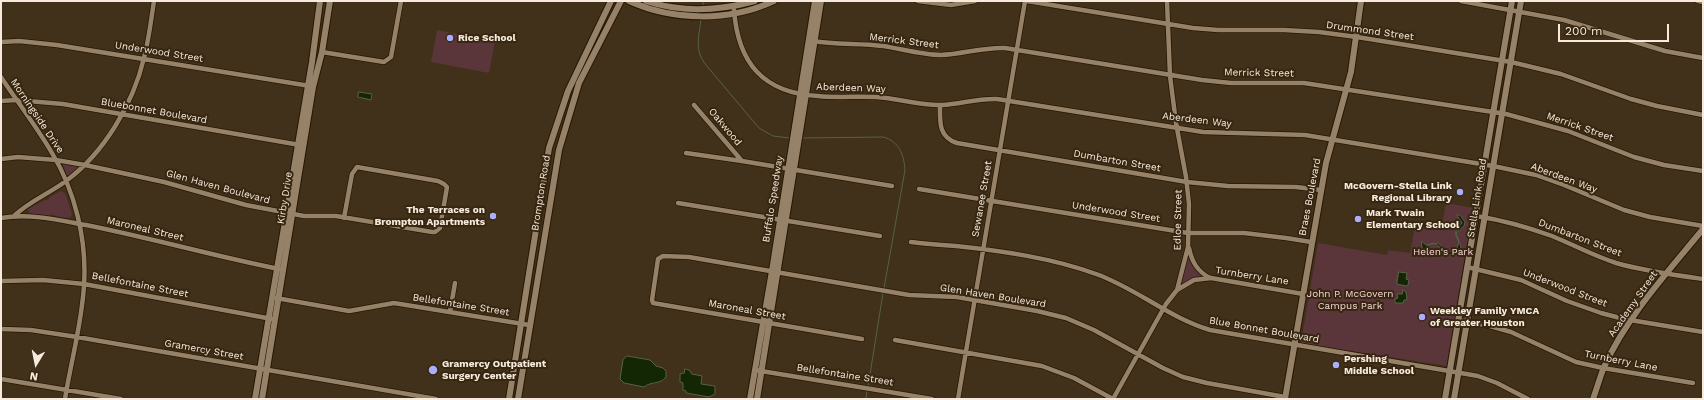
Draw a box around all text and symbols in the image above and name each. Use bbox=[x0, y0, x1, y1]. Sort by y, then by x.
scale bar bbox=[1560, 16, 1671, 42]
street label: Drummond Street bbox=[1325, 19, 1415, 43]
text: 200 m bbox=[1565, 24, 1602, 38]
street label: Merrick Street bbox=[869, 31, 939, 51]
place label: Rice School bbox=[458, 32, 516, 44]
marker: Rice School bbox=[445, 33, 455, 43]
street label: Underwood Street bbox=[114, 39, 204, 65]
street label: Merrick Street bbox=[1224, 66, 1294, 80]
street label: Morningside Drive bbox=[8, 77, 66, 155]
street label: Aberdeen Way bbox=[816, 81, 886, 95]
street label: Bluebonnet Boulevard bbox=[100, 96, 208, 126]
street label: Oakwood bbox=[706, 106, 744, 148]
street label: Aberdeen Way bbox=[1162, 110, 1232, 130]
street label: Merrick Street bbox=[1545, 110, 1615, 144]
street label: Dumbarton Street bbox=[1072, 147, 1162, 175]
street label: Brompton Road bbox=[529, 154, 553, 232]
street label: Buffalo Speedway bbox=[760, 155, 786, 243]
street label: Braes Boulevard bbox=[1297, 157, 1323, 237]
street label: Stella Link Road bbox=[1465, 158, 1489, 238]
street label: Sewanee Street bbox=[969, 160, 995, 238]
street label: Aberdeen Way bbox=[1529, 160, 1599, 196]
street label: Glen Haven Boulevard bbox=[165, 167, 271, 207]
street label: Kirby Drive bbox=[275, 171, 295, 225]
place label: McGovern-Stella Link Regional Library bbox=[1344, 180, 1452, 204]
marker: McGovern-Stella Link Regional Library bbox=[1455, 187, 1465, 197]
street label: Edloe Street bbox=[1171, 189, 1185, 251]
street label: Underwood Street bbox=[1071, 199, 1161, 225]
place label: The Terraces on Brompton Apartments bbox=[374, 204, 485, 228]
place label: Mark Twain Elementary School bbox=[1366, 207, 1459, 230]
marker: The Terraces on Brompton Apartments bbox=[488, 211, 498, 221]
street label: Maroneal Street bbox=[106, 214, 184, 244]
marker: Mark Twain Elementary School bbox=[1353, 214, 1363, 224]
street label: Dumbarton Street bbox=[1537, 217, 1623, 259]
park label: Helen's Park bbox=[1413, 246, 1473, 258]
street label: Turnberry Lane bbox=[1214, 264, 1290, 288]
street label: Underwood Street bbox=[1521, 266, 1609, 310]
street label: Academy Street bbox=[1606, 269, 1660, 339]
street label: Bellefontaine Street bbox=[91, 270, 189, 300]
street label: Glen Haven Boulevard bbox=[939, 282, 1047, 310]
park label: John P. McGovern Campus Park bbox=[1307, 288, 1393, 312]
street label: Bellefontaine Street bbox=[412, 291, 510, 319]
street label: Maroneal Street bbox=[707, 297, 787, 323]
place label: Weekley Family YMCA of Greater Houston bbox=[1430, 305, 1539, 328]
marker: Weekley Family YMCA of Greater Houston bbox=[1417, 312, 1427, 322]
street label: Blue Bonnet Boulevard bbox=[1208, 314, 1320, 346]
street label: Gramercy Street bbox=[163, 337, 245, 363]
north arrow bbox=[16, 344, 56, 384]
street label: Turnberry Lane bbox=[1583, 348, 1659, 374]
place label: Pershing Middle School bbox=[1344, 353, 1414, 376]
place label: Gramercy Outpatient Surgery Center bbox=[442, 358, 546, 382]
marker: Pershing Middle School bbox=[1331, 360, 1341, 370]
street label: Bellefontaine Street bbox=[796, 361, 894, 389]
marker: Gramercy Outpatient Surgery Center bbox=[427, 364, 439, 376]
text: N bbox=[29, 369, 39, 383]

